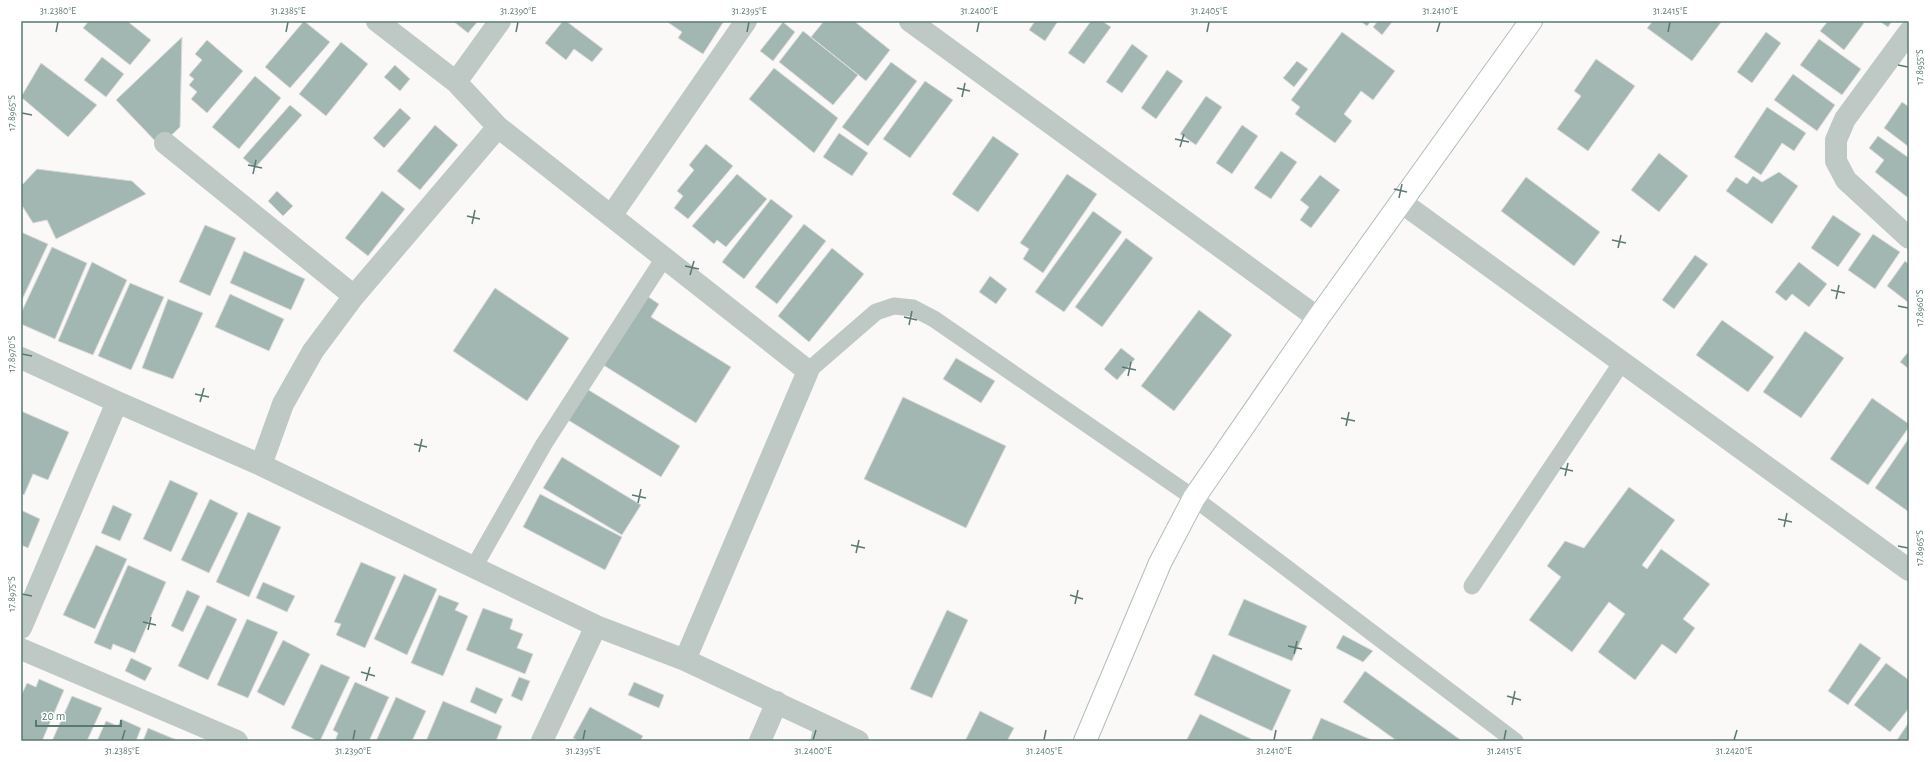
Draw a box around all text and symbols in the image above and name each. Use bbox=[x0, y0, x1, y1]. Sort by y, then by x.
text: 31.2380°E bbox=[40, 6, 76, 16]
text: 31.2385°E bbox=[270, 6, 306, 16]
text: 31.2390°E bbox=[500, 6, 536, 16]
text: 31.2395°E bbox=[731, 6, 767, 16]
text: 31.2400°E bbox=[960, 6, 998, 16]
text: 31.2405°E bbox=[1191, 6, 1227, 16]
text: 31.2410°E bbox=[1422, 6, 1458, 16]
text: 31.2415°E bbox=[1653, 6, 1687, 16]
text: 17.8955°S bbox=[1915, 49, 1925, 85]
text: 17.8965°S bbox=[7, 95, 17, 131]
text: 17.8960°S bbox=[1915, 289, 1925, 326]
text: 17.8970°S bbox=[7, 336, 17, 372]
text: 17.8965°S bbox=[1915, 530, 1925, 566]
text: 17.8975°S bbox=[7, 576, 17, 612]
scale bar bbox=[36, 702, 121, 728]
text: 20 m bbox=[42, 710, 65, 722]
text: 31.2385°E bbox=[104, 746, 140, 756]
text: 31.2390°E bbox=[335, 746, 371, 756]
text: 31.2395°E bbox=[565, 746, 601, 756]
text: 31.2400°E bbox=[794, 746, 832, 756]
text: 31.2405°E bbox=[1026, 746, 1062, 756]
text: 31.2410°E bbox=[1256, 746, 1292, 756]
text: 31.2415°E bbox=[1487, 746, 1521, 756]
text: 31.2420°E bbox=[1716, 746, 1753, 756]

